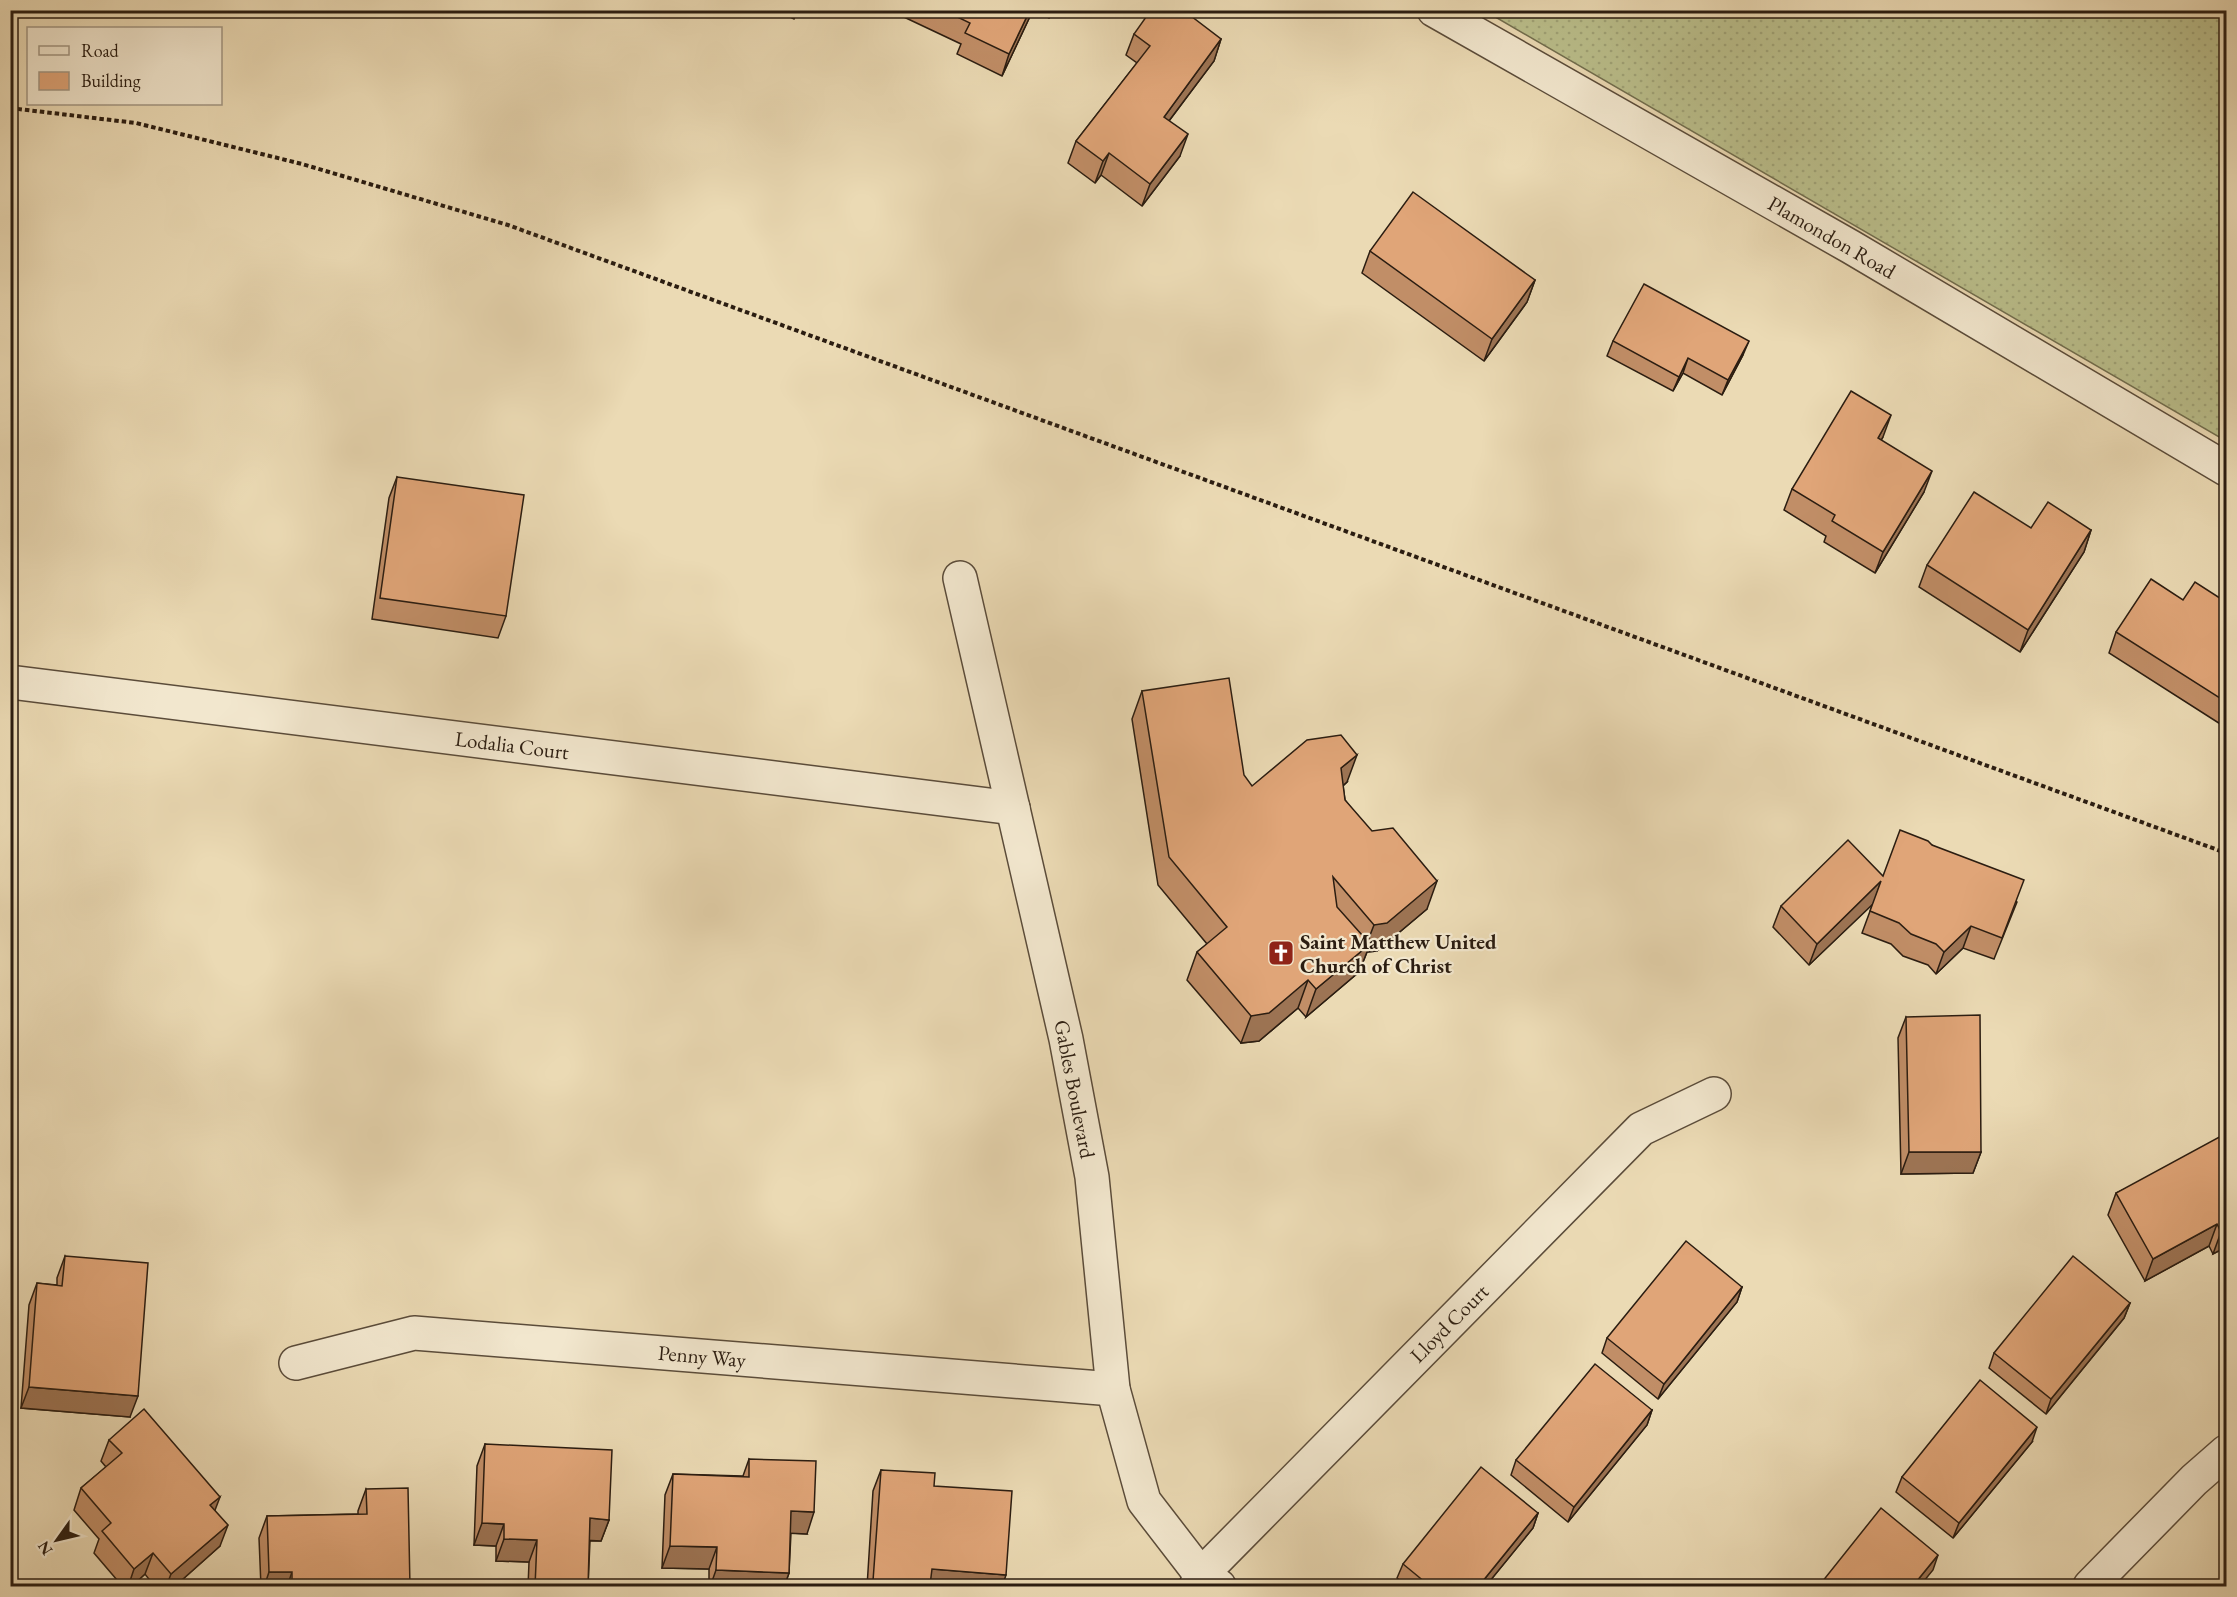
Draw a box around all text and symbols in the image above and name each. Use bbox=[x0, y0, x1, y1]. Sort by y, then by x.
legend bbox=[27, 27, 222, 105]
text: Road bbox=[81, 39, 120, 62]
text: Building bbox=[81, 69, 141, 92]
street label: Plamondon Road bbox=[1763, 190, 1901, 285]
street label: Lodalia Court bbox=[454, 725, 571, 765]
place label: Saint Matthew United Church of Christ bbox=[1300, 928, 1497, 979]
church icon: Saint Matthew United Church of Christ bbox=[1266, 938, 1296, 968]
street label: Gables Boulevard bbox=[1048, 1018, 1102, 1161]
street label: Lloyd Court bbox=[1404, 1278, 1494, 1368]
street label: Penny Way bbox=[657, 1339, 748, 1373]
north arrow bbox=[27, 1510, 87, 1570]
text: N bbox=[33, 1537, 57, 1559]

